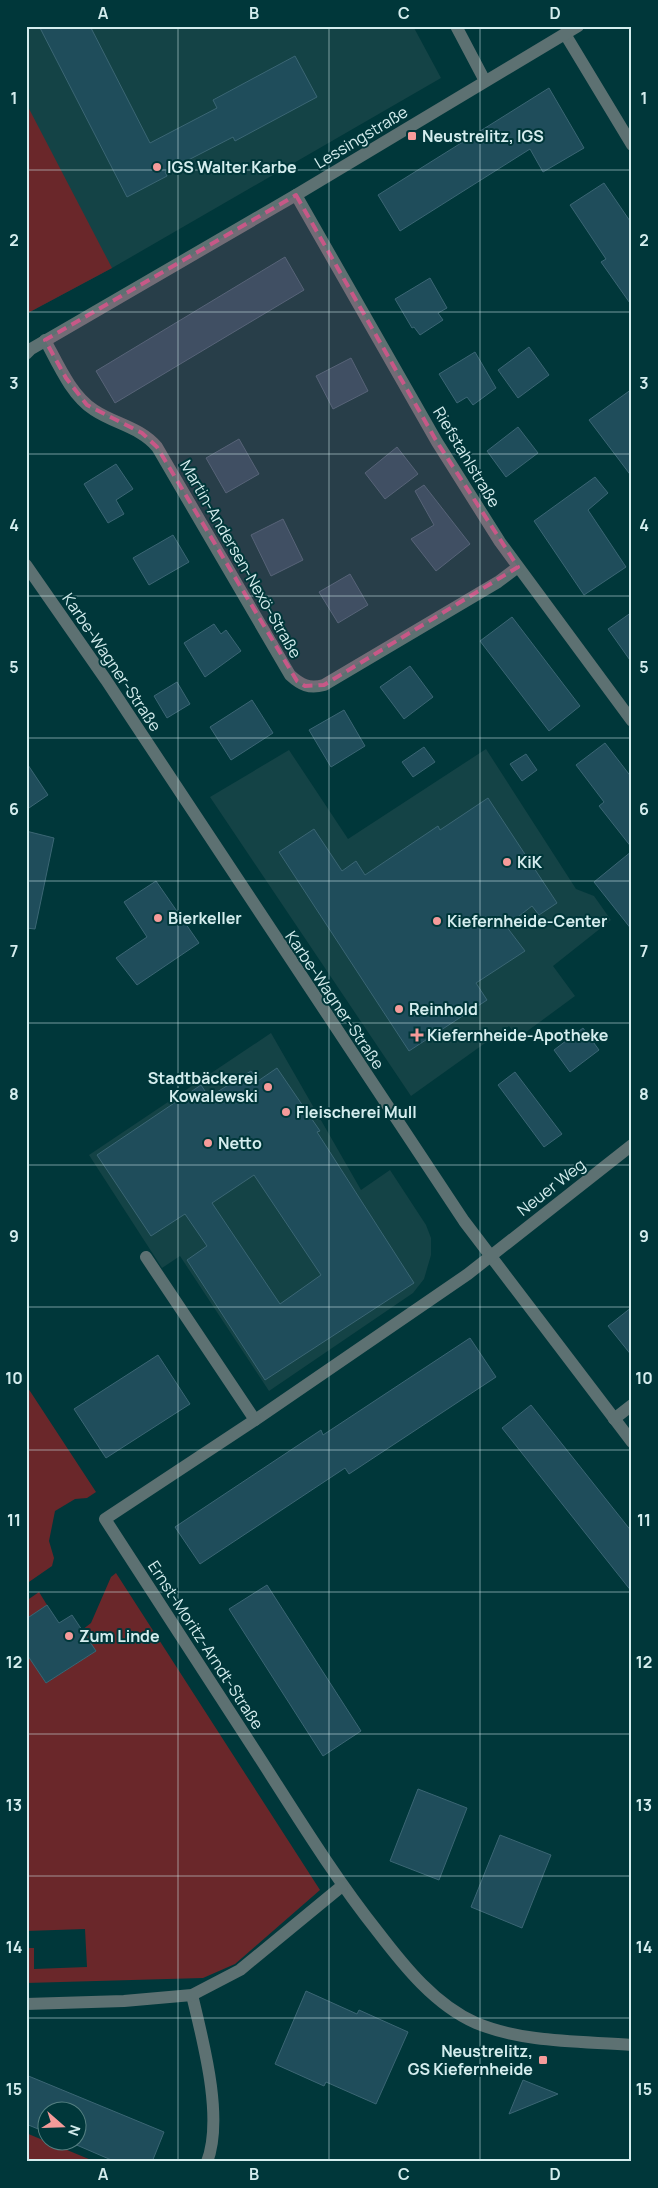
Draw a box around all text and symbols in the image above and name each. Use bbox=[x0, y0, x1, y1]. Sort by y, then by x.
text: A bbox=[98, 2, 109, 24]
text: B bbox=[249, 2, 259, 24]
text: C bbox=[398, 2, 410, 24]
text: D bbox=[549, 2, 561, 24]
text: 1 bbox=[10, 87, 18, 109]
text: 1 bbox=[640, 87, 648, 109]
street label: Lessingstraße bbox=[310, 101, 412, 173]
place label: Neustrelitz, IGS bbox=[422, 125, 544, 147]
marker: Neustrelitz, IGS bbox=[406, 130, 418, 142]
place label: IGS Walter Karbe bbox=[167, 156, 297, 178]
marker: IGS Walter Karbe bbox=[151, 161, 163, 173]
text: 2 bbox=[9, 229, 19, 251]
text: 2 bbox=[639, 229, 649, 251]
text: 3 bbox=[9, 372, 19, 394]
text: 3 bbox=[639, 372, 649, 394]
street label: Riefstahlstraße bbox=[428, 403, 506, 511]
street label: Martin-Andersen-Nexö-Straße bbox=[175, 456, 307, 662]
text: 4 bbox=[9, 514, 19, 536]
text: 4 bbox=[639, 514, 649, 536]
street label: Karbe-Wagner-Straße bbox=[57, 589, 167, 735]
text: 5 bbox=[9, 656, 19, 678]
text: 5 bbox=[639, 656, 649, 678]
text: 6 bbox=[9, 798, 19, 820]
text: 6 bbox=[639, 798, 649, 820]
place label: KiK bbox=[517, 851, 543, 873]
marker: KiK bbox=[501, 856, 513, 868]
place label: Bierkeller bbox=[168, 907, 242, 929]
place label: Kiefernheide-Center bbox=[447, 910, 607, 932]
marker: Bierkeller bbox=[152, 912, 164, 924]
marker: Kiefernheide-Center bbox=[431, 915, 443, 927]
street label: Karbe-Wagner-Straße bbox=[280, 927, 390, 1073]
text: 7 bbox=[10, 940, 18, 962]
text: 7 bbox=[640, 940, 648, 962]
place label: Reinhold bbox=[409, 998, 478, 1020]
marker: Reinhold bbox=[393, 1003, 405, 1015]
place label: Kiefernheide-Apotheke bbox=[427, 1024, 609, 1046]
marker: Kiefernheide-Apotheke bbox=[411, 1029, 423, 1041]
place label: Stadtbäckerei Kowalewski bbox=[148, 1067, 258, 1107]
marker: Stadtbäckerei Kowalewski bbox=[262, 1081, 274, 1093]
text: 8 bbox=[9, 1083, 19, 1105]
text: 8 bbox=[639, 1083, 649, 1105]
place label: Fleischerei Mull bbox=[296, 1101, 417, 1123]
marker: Fleischerei Mull bbox=[280, 1106, 292, 1118]
place label: Netto bbox=[218, 1132, 262, 1154]
marker: Netto bbox=[202, 1137, 214, 1149]
street label: Neuer Weg bbox=[512, 1153, 590, 1221]
text: 9 bbox=[9, 1225, 19, 1247]
text: 9 bbox=[639, 1225, 649, 1247]
text: 10 bbox=[5, 1367, 23, 1389]
text: 10 bbox=[635, 1367, 653, 1389]
text: 11 bbox=[7, 1509, 21, 1531]
text: 11 bbox=[637, 1509, 651, 1531]
street label: Ernst-Moritz-Arndt-Straße bbox=[143, 1556, 269, 1734]
place label: Zum Linde bbox=[79, 1625, 160, 1647]
marker: Zum Linde bbox=[63, 1630, 75, 1642]
text: 12 bbox=[6, 1651, 22, 1673]
text: 12 bbox=[636, 1651, 652, 1673]
text: 13 bbox=[6, 1794, 22, 1816]
text: 13 bbox=[636, 1794, 652, 1816]
text: 14 bbox=[6, 1936, 22, 1958]
text: 14 bbox=[636, 1936, 652, 1958]
place label: Neustrelitz, GS Kiefernheide bbox=[408, 2040, 533, 2080]
marker: Neustrelitz, GS Kiefernheide bbox=[537, 2054, 549, 2066]
text: 15 bbox=[6, 2078, 22, 2100]
text: 15 bbox=[636, 2078, 652, 2100]
north arrow bbox=[38, 2100, 88, 2150]
text: N bbox=[64, 2123, 85, 2139]
text: A bbox=[98, 2163, 109, 2185]
text: B bbox=[249, 2163, 259, 2185]
text: C bbox=[398, 2163, 410, 2185]
text: D bbox=[549, 2163, 561, 2185]

